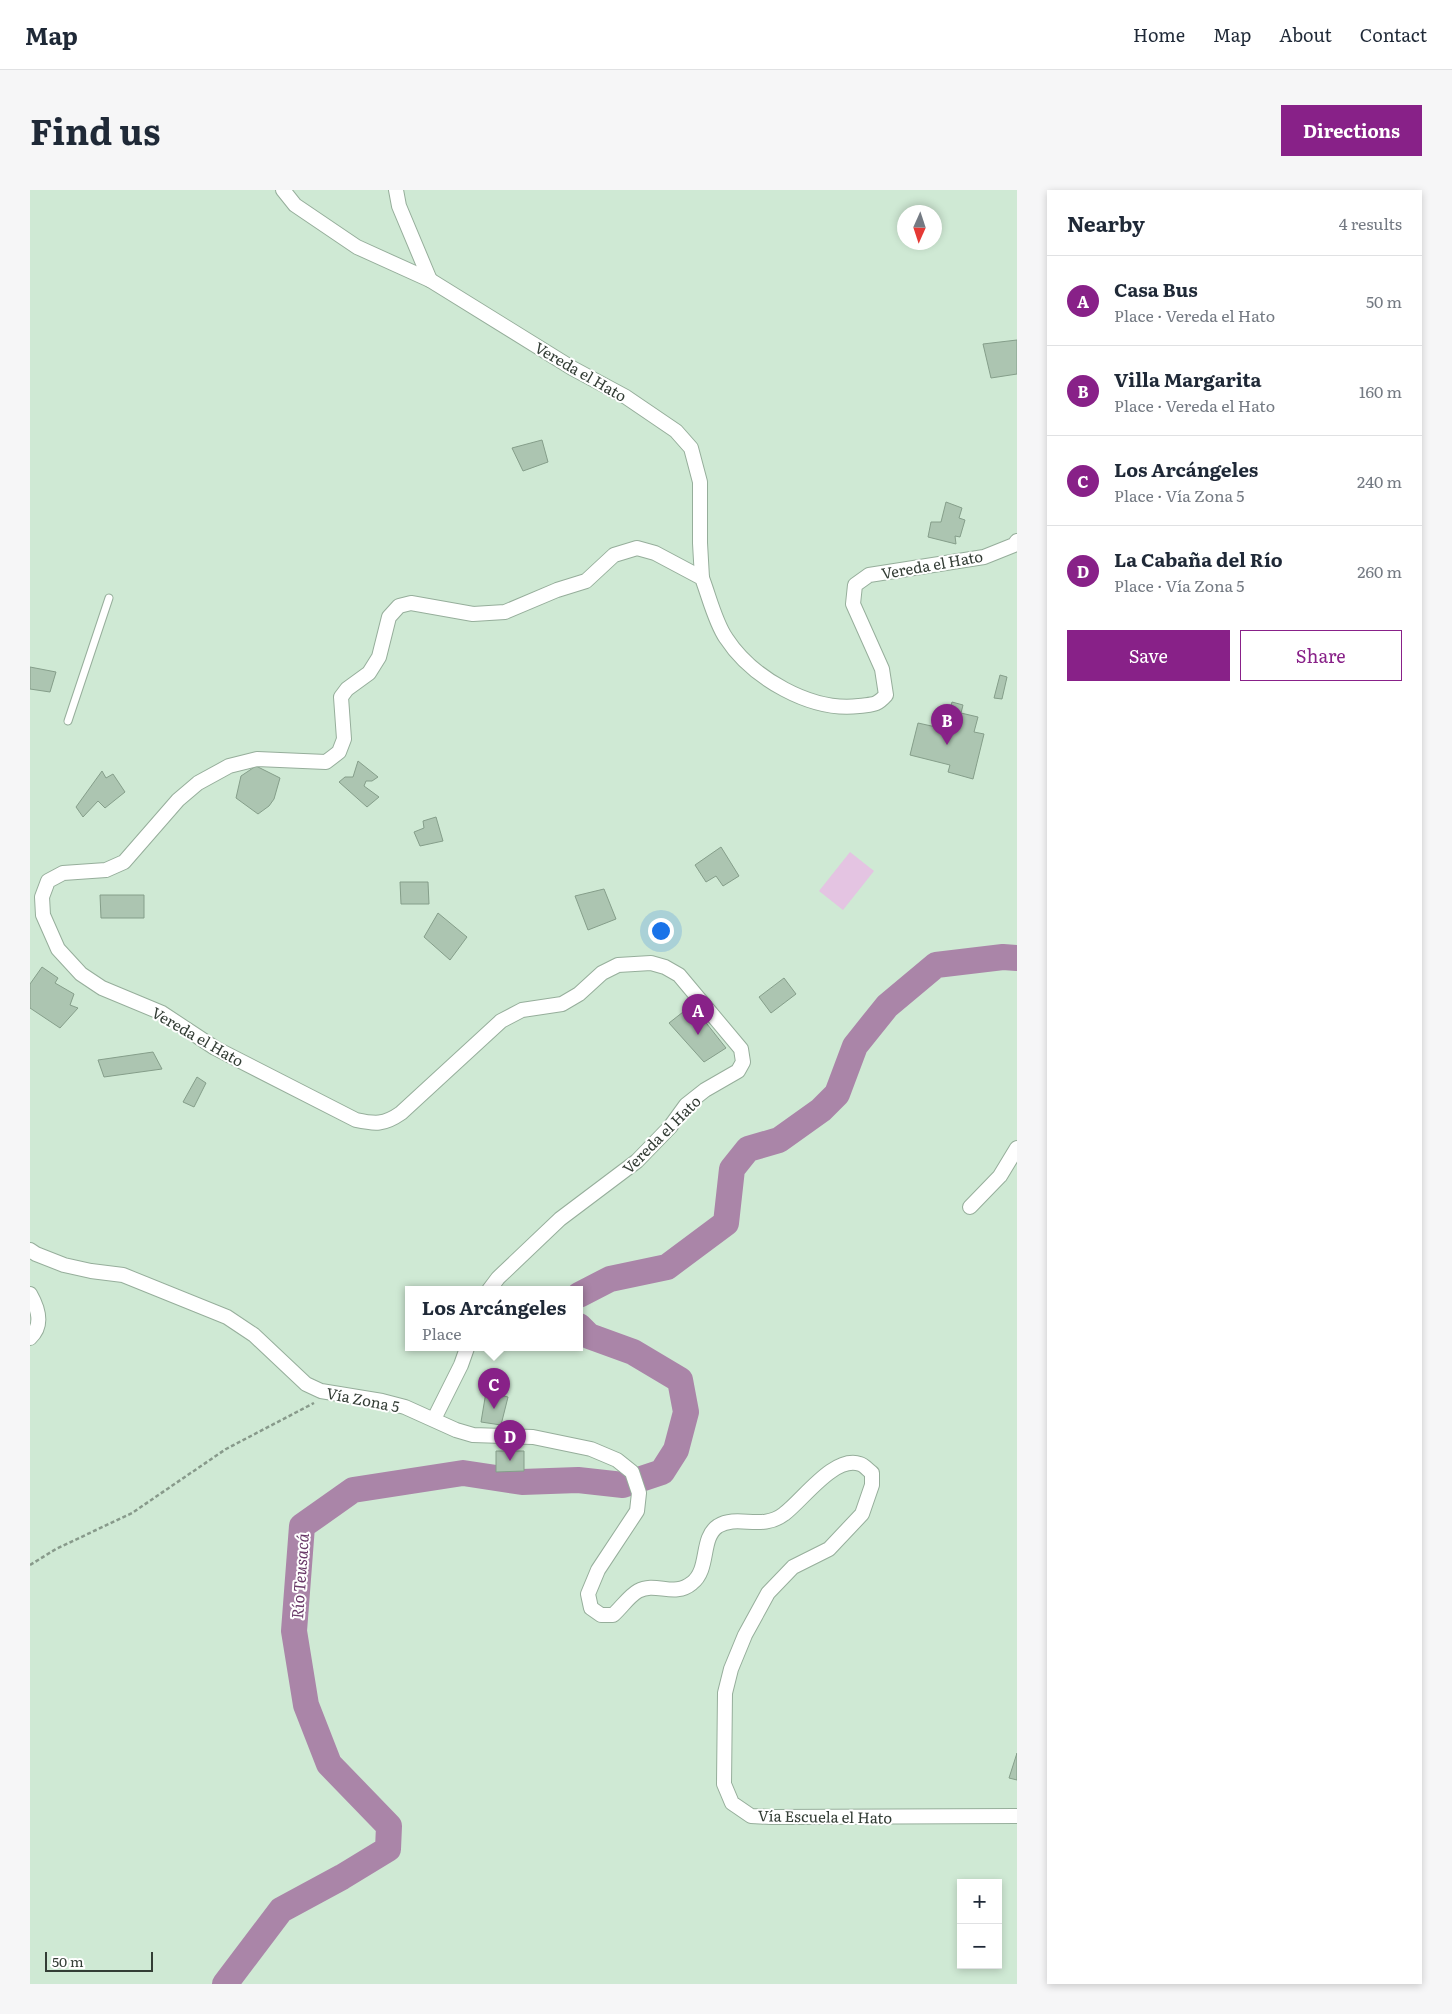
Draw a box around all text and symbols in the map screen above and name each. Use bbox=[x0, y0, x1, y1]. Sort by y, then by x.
text: Map bbox=[25, 17, 78, 52]
text: Home bbox=[1133, 21, 1185, 48]
text: Map bbox=[1213, 21, 1251, 48]
text: About bbox=[1279, 21, 1332, 48]
text: Contact bbox=[1360, 21, 1427, 48]
text: Find us bbox=[30, 104, 160, 156]
button: Directions bbox=[1281, 105, 1422, 156]
north arrow bbox=[897, 205, 942, 250]
text: Nearby bbox=[1067, 207, 1145, 238]
text: 4 results bbox=[1339, 211, 1402, 235]
text: Casa Bus bbox=[1114, 275, 1198, 303]
text: A bbox=[1077, 289, 1089, 313]
text: 50 m bbox=[1366, 289, 1402, 313]
text: Place · Vereda el Hato bbox=[1114, 303, 1275, 327]
street label: Vereda el Hato bbox=[531, 335, 631, 407]
text: Villa Margarita bbox=[1114, 365, 1261, 393]
text: B bbox=[1077, 379, 1089, 403]
text: 160 m bbox=[1359, 379, 1402, 403]
text: Place · Vereda el Hato bbox=[1114, 393, 1275, 417]
text: Los Arcángeles bbox=[1114, 455, 1258, 483]
text: C bbox=[1077, 469, 1089, 493]
text: 240 m bbox=[1357, 469, 1402, 493]
text: Place · Vía Zona 5 bbox=[1114, 483, 1244, 507]
street label: Vereda el Hato bbox=[879, 544, 985, 584]
text: La Cabaña del Río bbox=[1114, 545, 1283, 573]
text: D bbox=[1077, 559, 1089, 583]
text: 260 m bbox=[1357, 559, 1402, 583]
text: Place · Vía Zona 5 bbox=[1114, 573, 1244, 597]
button: Save bbox=[1067, 630, 1230, 681]
button: Share bbox=[1240, 630, 1402, 681]
pin: B bbox=[931, 704, 963, 745]
your location bbox=[648, 918, 674, 944]
pin: A bbox=[682, 994, 714, 1035]
street label: Vereda el Hato bbox=[148, 1000, 248, 1072]
street label: Vereda el Hato bbox=[617, 1089, 706, 1178]
popup bbox=[405, 1286, 583, 1351]
text: Los Arcángeles bbox=[422, 1293, 566, 1321]
text: Place bbox=[422, 1321, 462, 1345]
pin: C bbox=[478, 1368, 510, 1409]
street label: Vía Zona 5 bbox=[324, 1381, 402, 1417]
pin: D bbox=[494, 1420, 526, 1461]
water label: Río Teusacá bbox=[284, 1532, 314, 1620]
street label: Vía Escuela el Hato bbox=[758, 1803, 893, 1829]
map controls bbox=[957, 1879, 1002, 1969]
button: + bbox=[957, 1879, 1002, 1924]
button: − bbox=[957, 1924, 1002, 1969]
scale bar bbox=[45, 1949, 152, 1972]
text: 50 m bbox=[52, 1951, 84, 1971]

